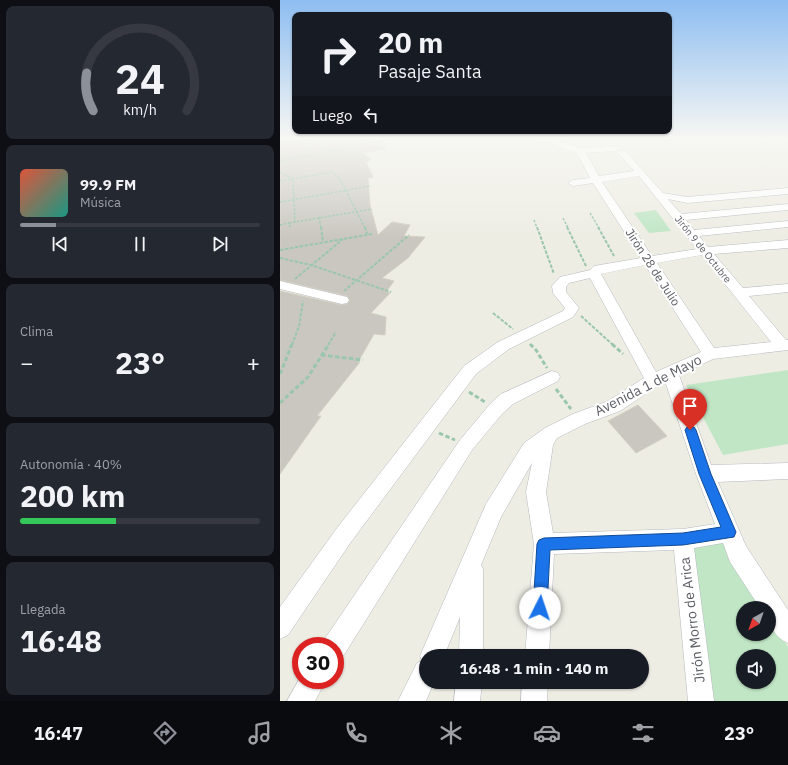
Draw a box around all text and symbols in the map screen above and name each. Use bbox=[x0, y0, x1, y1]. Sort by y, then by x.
text: 20 m bbox=[378, 24, 443, 61]
icon: right bbox=[312, 28, 364, 80]
text: 24 bbox=[115, 50, 165, 104]
text: Pasaje Santa bbox=[378, 60, 482, 83]
text: km/h bbox=[123, 99, 157, 118]
icon: left bbox=[360, 104, 382, 126]
text: Luego bbox=[312, 106, 352, 125]
text: 99.9 FM bbox=[80, 175, 136, 194]
text: Música bbox=[80, 194, 121, 211]
street label: Jirón 9 de Octubre bbox=[672, 213, 735, 286]
street label: Jirón 28 de Julio bbox=[622, 225, 684, 309]
icon: previous bbox=[49, 233, 71, 255]
icon: pause bbox=[129, 233, 151, 255]
icon: next bbox=[209, 233, 231, 255]
text: Clima bbox=[20, 323, 53, 340]
text: 23° bbox=[115, 343, 165, 382]
text: − bbox=[20, 348, 33, 377]
text: + bbox=[247, 348, 260, 377]
street label: Avenida 1 de Mayo bbox=[591, 350, 705, 420]
pin bbox=[673, 389, 707, 430]
icon: arrive bbox=[679, 395, 701, 417]
text: Autonomía · 40% bbox=[20, 456, 122, 473]
text: 200 km bbox=[20, 476, 125, 515]
street label: Jirón Morro de Arica bbox=[675, 556, 709, 684]
position arrow bbox=[519, 587, 561, 629]
text: Llegada bbox=[20, 601, 65, 618]
north arrow bbox=[736, 601, 776, 641]
map controls bbox=[736, 601, 776, 689]
text: 16:48 bbox=[20, 621, 102, 660]
speed limit sign: 30 bbox=[292, 637, 344, 689]
button: sound bbox=[736, 649, 776, 689]
text: 16:48 · 1 min · 140 m bbox=[460, 659, 608, 678]
icon: directions bbox=[151, 719, 179, 747]
icon: music bbox=[246, 719, 274, 747]
icon: phone bbox=[342, 719, 370, 747]
icon: climate bbox=[437, 719, 465, 747]
icon: car bbox=[533, 719, 561, 747]
icon: filters bbox=[629, 719, 657, 747]
text: 16:47 bbox=[34, 722, 83, 745]
text: 23° bbox=[724, 722, 754, 745]

